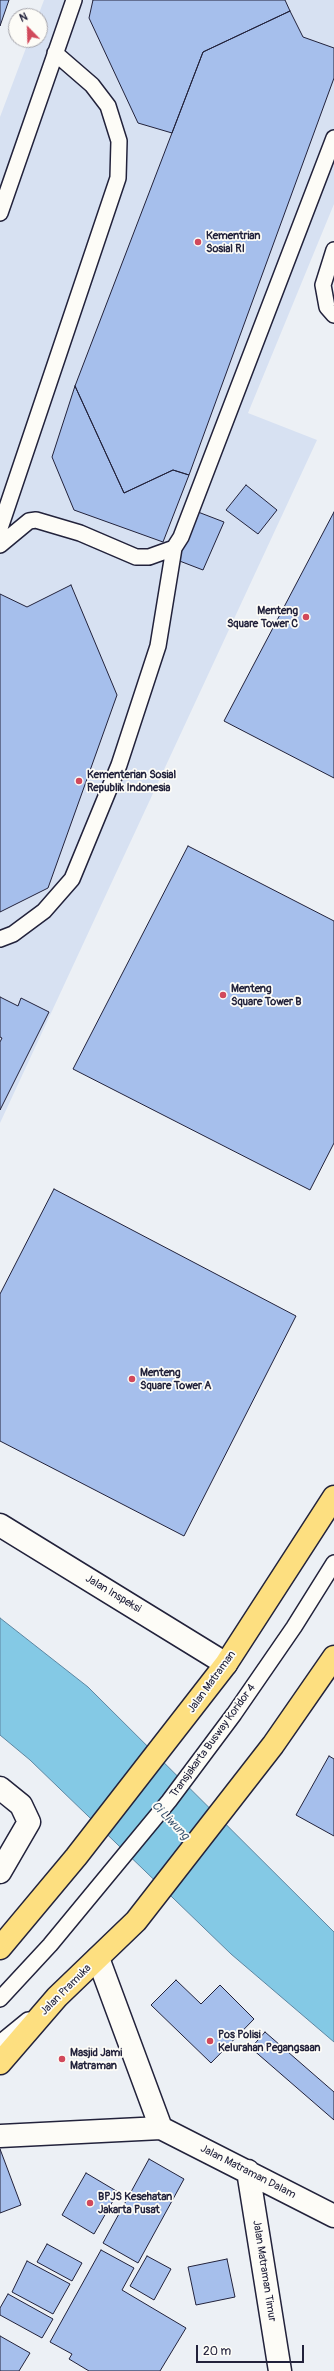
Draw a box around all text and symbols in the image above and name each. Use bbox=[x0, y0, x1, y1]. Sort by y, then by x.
north arrow bbox=[8, 8, 48, 48]
text: N bbox=[18, 10, 29, 25]
place label: Kementrian Sosial RI bbox=[206, 229, 260, 255]
marker: Kementrian Sosial RI bbox=[193, 237, 203, 247]
place label: Menteng Square Tower C bbox=[227, 604, 298, 630]
marker: Menteng Square Tower C bbox=[301, 612, 311, 622]
place label: Kementerian Sosial Republik Indonesia bbox=[87, 768, 176, 794]
marker: Kementerian Sosial Republik Indonesia bbox=[74, 776, 84, 786]
place label: Menteng Square Tower B bbox=[231, 982, 302, 1008]
marker: Menteng Square Tower B bbox=[218, 990, 228, 1000]
place label: Menteng Square Tower A bbox=[140, 1366, 211, 1392]
marker: Menteng Square Tower A bbox=[127, 1374, 137, 1384]
street label: Jalan Inspeksi bbox=[83, 1572, 143, 1616]
street label: Jalan Matraman bbox=[185, 1648, 239, 1716]
street label: Transjakarta Busway Koridor 4 bbox=[167, 1682, 259, 1800]
water label: Ci Liwung bbox=[148, 1799, 192, 1843]
street label: Jalan Pramuka bbox=[38, 1962, 94, 2018]
place label: Pos Polisi Kelurahan Pegangsaan bbox=[218, 2028, 320, 2054]
marker: Pos Polisi Kelurahan Pegangsaan bbox=[205, 2036, 215, 2046]
place label: Masjid Jami Matraman bbox=[70, 2046, 122, 2072]
marker: Masjid Jami Matraman bbox=[57, 2054, 67, 2064]
street label: Jalan Matraman Dalam bbox=[198, 2142, 298, 2202]
place label: BPJS Kesehatan Jakarta Pusat bbox=[98, 2190, 172, 2216]
marker: BPJS Kesehatan Jakarta Pusat bbox=[85, 2198, 95, 2208]
street label: Jalan Matraman Timur bbox=[249, 2219, 279, 2323]
scale bar bbox=[198, 2337, 306, 2363]
text: 20 m bbox=[203, 2344, 231, 2359]

